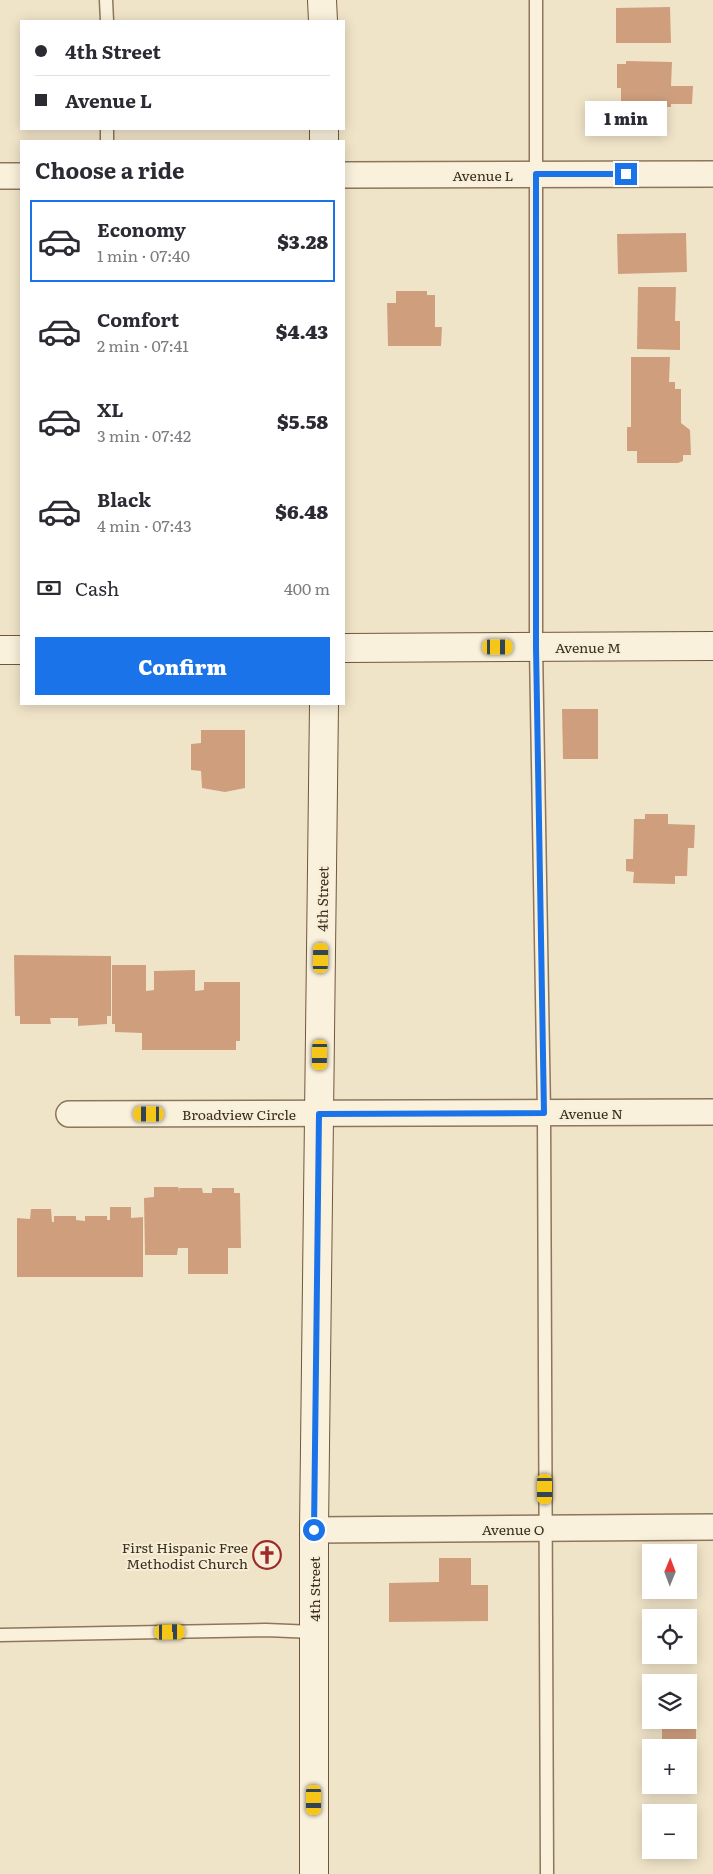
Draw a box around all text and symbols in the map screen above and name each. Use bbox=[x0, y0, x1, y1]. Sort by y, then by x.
text: 4th Street bbox=[65, 37, 161, 65]
text: Avenue L bbox=[65, 86, 152, 114]
callout: 1 min bbox=[585, 101, 667, 136]
text: 1 min bbox=[604, 106, 648, 130]
text: Choose a ride bbox=[35, 153, 184, 186]
route end bbox=[615, 163, 637, 185]
street label: Avenue L bbox=[453, 165, 514, 185]
text: Economy bbox=[97, 215, 186, 243]
icon: car bbox=[37, 219, 82, 264]
text: $3.28 bbox=[277, 227, 328, 255]
text: 1 min · 07:40 bbox=[97, 243, 190, 267]
text: Comfort bbox=[97, 305, 179, 333]
icon: car bbox=[37, 309, 82, 354]
text: $4.43 bbox=[276, 317, 328, 345]
text: 2 min · 07:41 bbox=[97, 333, 189, 357]
text: XL bbox=[97, 395, 124, 423]
icon: car bbox=[37, 399, 82, 444]
text: $5.58 bbox=[277, 407, 328, 435]
text: 3 min · 07:42 bbox=[97, 423, 191, 447]
text: Black bbox=[97, 485, 151, 513]
icon: car bbox=[37, 489, 82, 534]
text: $6.48 bbox=[275, 497, 328, 525]
text: 4 min · 07:43 bbox=[97, 513, 192, 537]
icon: cash bbox=[35, 574, 63, 602]
text: Cash bbox=[75, 574, 119, 602]
text: 400 m bbox=[284, 576, 330, 600]
button: Confirm bbox=[35, 637, 330, 695]
street label: Avenue M bbox=[555, 637, 621, 657]
car bbox=[483, 640, 513, 655]
street label: 4th Street bbox=[311, 866, 333, 932]
car bbox=[313, 943, 328, 973]
car bbox=[312, 1040, 327, 1070]
street label: Avenue N bbox=[559, 1103, 623, 1123]
street label: Broadview Circle bbox=[182, 1104, 296, 1124]
car bbox=[134, 1107, 164, 1122]
car bbox=[537, 1474, 552, 1504]
route start bbox=[303, 1519, 325, 1541]
street label: Avenue O bbox=[482, 1519, 544, 1539]
place label: First Hispanic Free Methodist Church bbox=[122, 1537, 248, 1573]
church icon: First Hispanic Free Methodist Church bbox=[252, 1540, 282, 1570]
north arrow bbox=[642, 1544, 698, 1599]
map controls bbox=[642, 1544, 697, 1859]
street label: 4th Street bbox=[304, 1556, 324, 1622]
button: locate bbox=[642, 1609, 697, 1664]
car bbox=[154, 1624, 185, 1640]
button: layers bbox=[642, 1674, 697, 1729]
button: + bbox=[642, 1739, 697, 1794]
car bbox=[306, 1785, 321, 1815]
button: − bbox=[642, 1804, 697, 1859]

